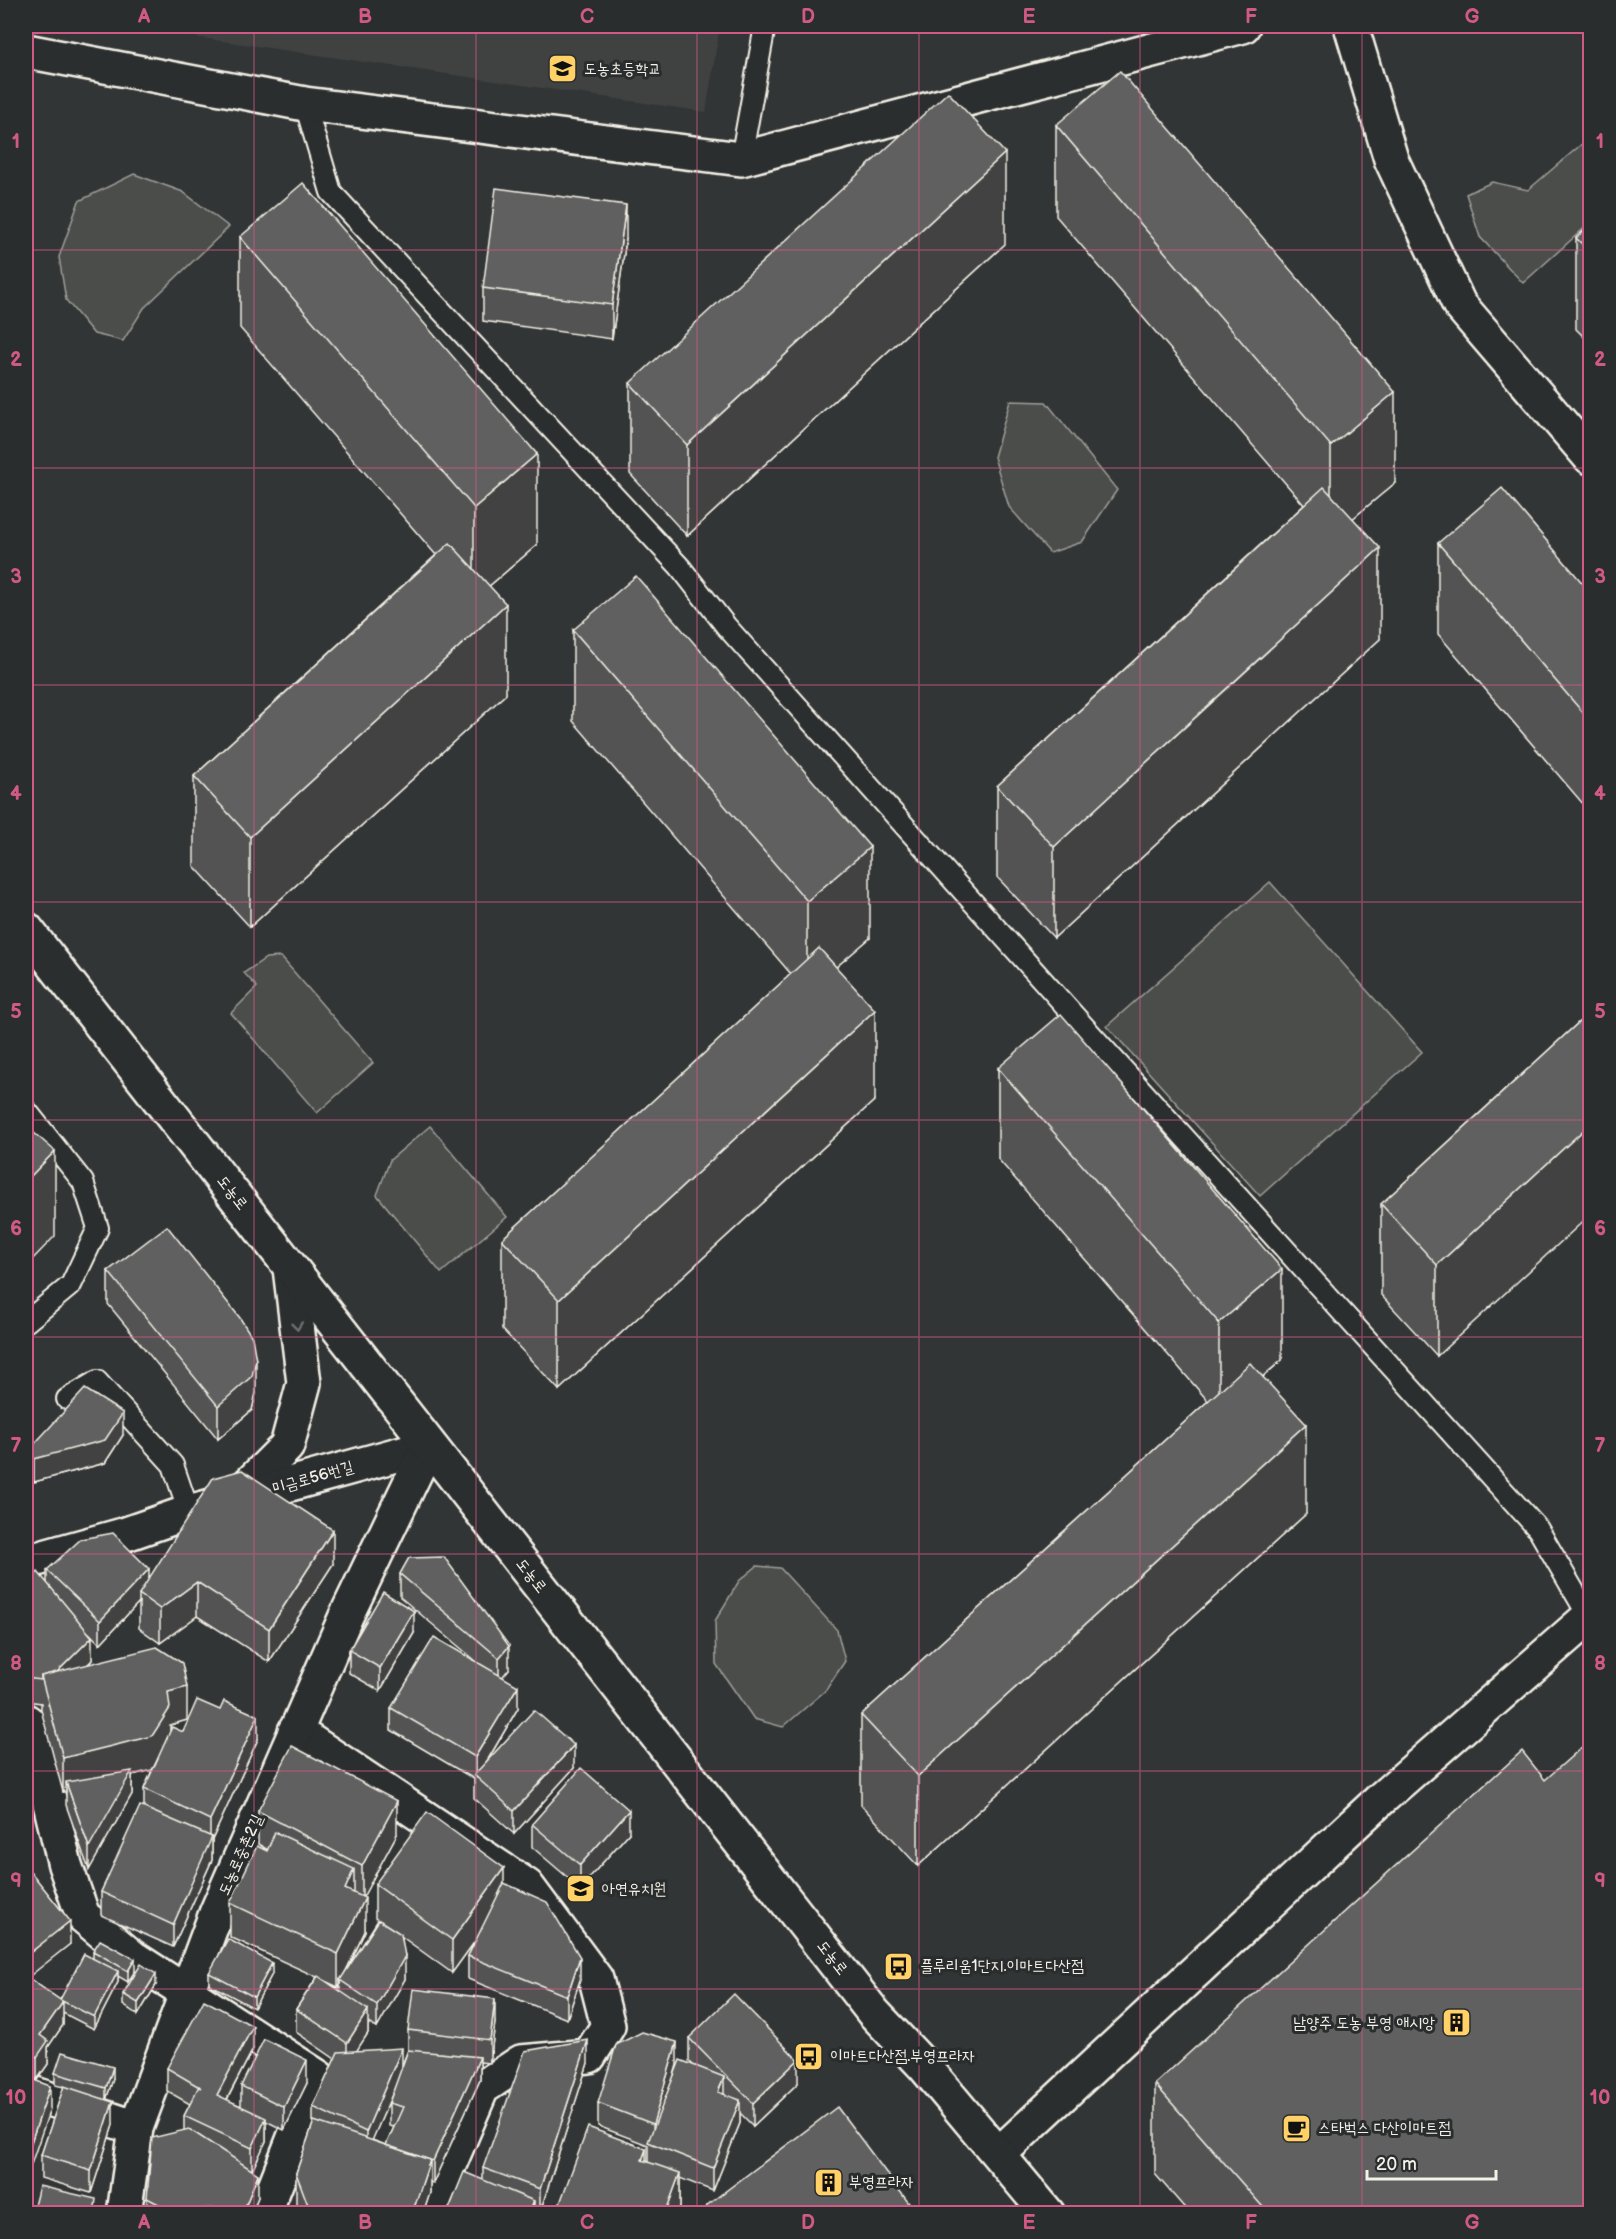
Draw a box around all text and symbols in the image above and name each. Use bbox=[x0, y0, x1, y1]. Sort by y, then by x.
text: A bbox=[137, 5, 151, 29]
text: B bbox=[358, 5, 372, 29]
text: C bbox=[580, 5, 594, 29]
text: D bbox=[801, 5, 815, 29]
text: E bbox=[1023, 5, 1036, 29]
text: F bbox=[1245, 5, 1257, 29]
text: G bbox=[1465, 5, 1480, 29]
school or university icon: 도농초등학교 bbox=[547, 53, 579, 85]
place label: 도농초등학교 bbox=[584, 60, 661, 79]
text: 1 bbox=[12, 130, 20, 154]
text: 1 bbox=[1596, 130, 1604, 154]
text: 2 bbox=[10, 348, 22, 372]
text: 2 bbox=[1594, 348, 1606, 372]
text: 3 bbox=[10, 565, 22, 589]
text: 3 bbox=[1594, 565, 1606, 589]
text: 4 bbox=[10, 782, 22, 806]
text: 4 bbox=[1594, 782, 1606, 806]
text: 5 bbox=[10, 1000, 22, 1024]
text: 5 bbox=[1594, 1000, 1606, 1024]
street label: 도농로 bbox=[213, 1172, 251, 1214]
text: 6 bbox=[10, 1217, 22, 1241]
text: 6 bbox=[1594, 1217, 1606, 1241]
one-way arrow bbox=[290, 1321, 303, 1331]
text: 7 bbox=[10, 1434, 22, 1458]
text: 7 bbox=[1594, 1434, 1606, 1458]
street label: 미금로56번길 bbox=[270, 1457, 356, 1499]
street label: 도농로 bbox=[512, 1555, 550, 1597]
text: 8 bbox=[10, 1652, 22, 1676]
text: 8 bbox=[1594, 1652, 1606, 1676]
street label: 도농로중촌2길 bbox=[215, 1811, 267, 1898]
text: 9 bbox=[10, 1869, 22, 1893]
text: 9 bbox=[1594, 1869, 1606, 1893]
school or university icon: 아연유치원 bbox=[565, 1873, 597, 1905]
place label: 아연유치원 bbox=[602, 1880, 666, 1899]
street label: 도농로 bbox=[813, 1937, 851, 1979]
bus stop icon: 플루리움1단지.이마트다산점 bbox=[883, 1950, 915, 1982]
place label: 플루리움1단지.이마트다산점 bbox=[920, 1957, 1084, 1976]
building icon: 남양주 도농 부영 애시앙 bbox=[1440, 2007, 1472, 2039]
place label: 남양주 도농 부영 애시앙 bbox=[1293, 2014, 1435, 2033]
bus stop icon: 이마트다산점.부영프라자 bbox=[793, 2040, 825, 2072]
place label: 이마트다산점.부영프라자 bbox=[830, 2047, 975, 2066]
text: 10 bbox=[6, 2086, 26, 2110]
text: 10 bbox=[1590, 2086, 1610, 2110]
cafe icon: 스타벅스 다산이마트점 bbox=[1281, 2112, 1313, 2144]
place label: 스타벅스 다산이마트점 bbox=[1318, 2119, 1451, 2138]
scale bar bbox=[1367, 2143, 1496, 2181]
text: 20 m bbox=[1376, 2154, 1417, 2175]
building icon: 부영프라자 bbox=[812, 2166, 844, 2198]
place label: 부영프라자 bbox=[849, 2173, 914, 2192]
text: A bbox=[137, 2211, 151, 2235]
text: B bbox=[358, 2211, 372, 2235]
text: C bbox=[580, 2211, 594, 2235]
text: D bbox=[801, 2211, 815, 2235]
text: E bbox=[1023, 2211, 1036, 2235]
text: F bbox=[1245, 2211, 1257, 2235]
text: G bbox=[1465, 2211, 1480, 2235]

